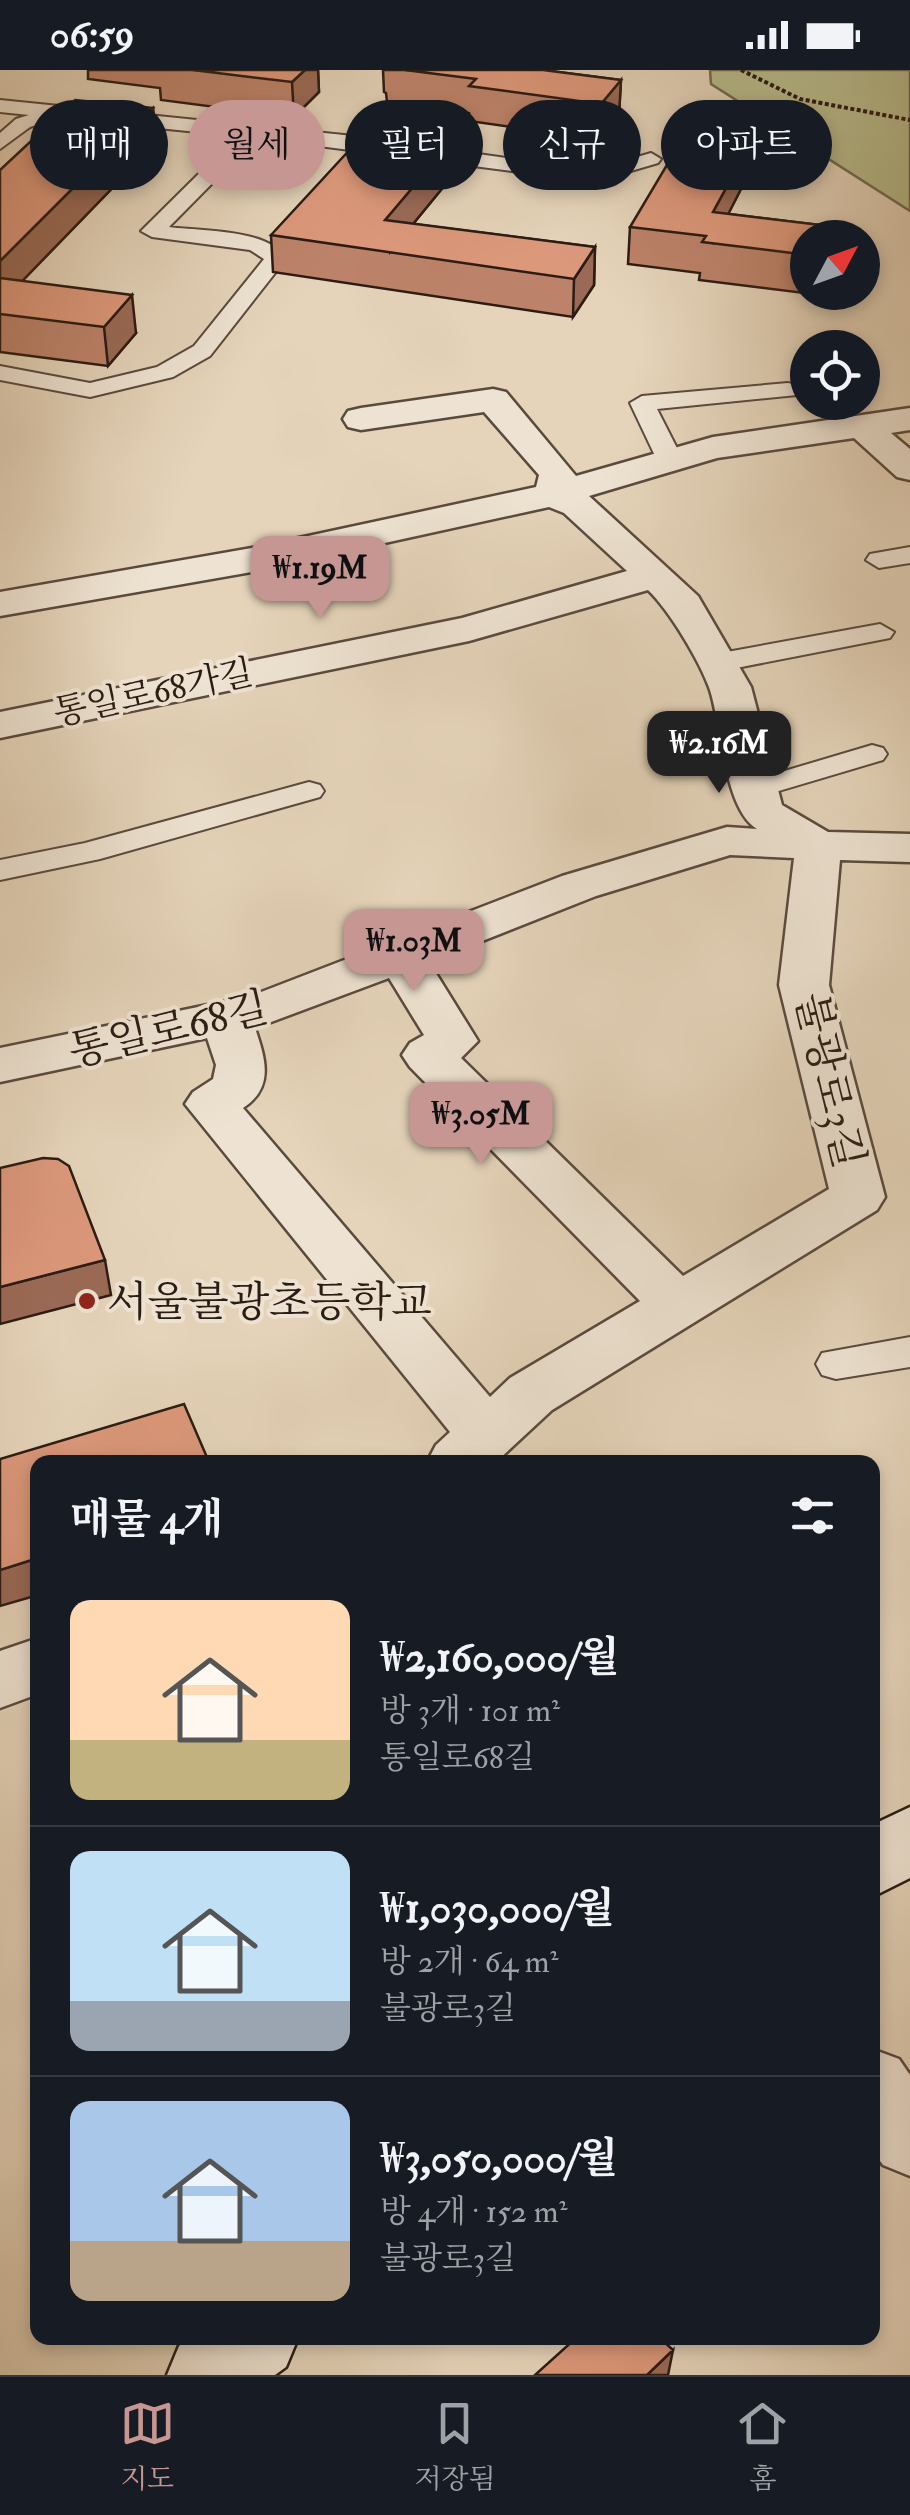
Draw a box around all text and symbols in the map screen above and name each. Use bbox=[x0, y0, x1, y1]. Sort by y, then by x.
text: 06:59 bbox=[50, 11, 134, 59]
chip: 매매 bbox=[30, 100, 168, 190]
chip: 월세 bbox=[188, 100, 325, 190]
chip: 필터 bbox=[345, 100, 483, 190]
chip: 신규 bbox=[503, 100, 641, 190]
chip: 아파트 bbox=[661, 100, 832, 190]
north arrow bbox=[790, 220, 880, 310]
map controls bbox=[790, 220, 880, 420]
button: locate bbox=[790, 330, 880, 420]
pin: ₩1.19M bbox=[239, 536, 401, 621]
text: ₩1.19M bbox=[272, 548, 368, 588]
street label: 통일로68가길 bbox=[49, 650, 257, 736]
pin: ₩2.16M bbox=[638, 711, 800, 796]
text: ₩2.16M bbox=[669, 723, 769, 763]
pin: ₩1.03M bbox=[333, 909, 495, 994]
text: ₩1.03M bbox=[366, 921, 462, 961]
street label: 통일로68길 bbox=[64, 982, 273, 1078]
street label: 불광로3길 bbox=[784, 988, 874, 1173]
pin: ₩3.05M bbox=[400, 1082, 562, 1167]
text: ₩3.05M bbox=[432, 1094, 530, 1134]
place label: 서울불광초등학교 bbox=[107, 1277, 432, 1329]
marker: 서울불광초등학교 bbox=[76, 1290, 98, 1312]
icon: filters bbox=[785, 1488, 840, 1543]
text: 매물 4개 bbox=[70, 1494, 223, 1546]
text: ₩2,160,000/월 bbox=[380, 1632, 620, 1684]
icon: home bbox=[150, 1640, 270, 1760]
text: 방 3개 · 101 m² bbox=[380, 1691, 560, 1731]
text: 통일로68길 bbox=[380, 1738, 535, 1778]
text: ₩1,030,000/월 bbox=[380, 1883, 615, 1935]
icon: home bbox=[150, 1891, 270, 2011]
text: 방 2개 · 64 m² bbox=[380, 1942, 558, 1982]
text: 불광로3길 bbox=[380, 1989, 516, 2029]
text: ₩3,050,000/월 bbox=[380, 2133, 618, 2185]
icon: home bbox=[150, 2141, 270, 2261]
text: 방 4개 · 152 m² bbox=[380, 2192, 568, 2232]
text: 불광로3길 bbox=[380, 2239, 516, 2279]
tab: 지도 bbox=[120, 2396, 175, 2497]
tab: 저장됨 bbox=[414, 2396, 496, 2497]
tab: 홈 bbox=[735, 2396, 790, 2497]

